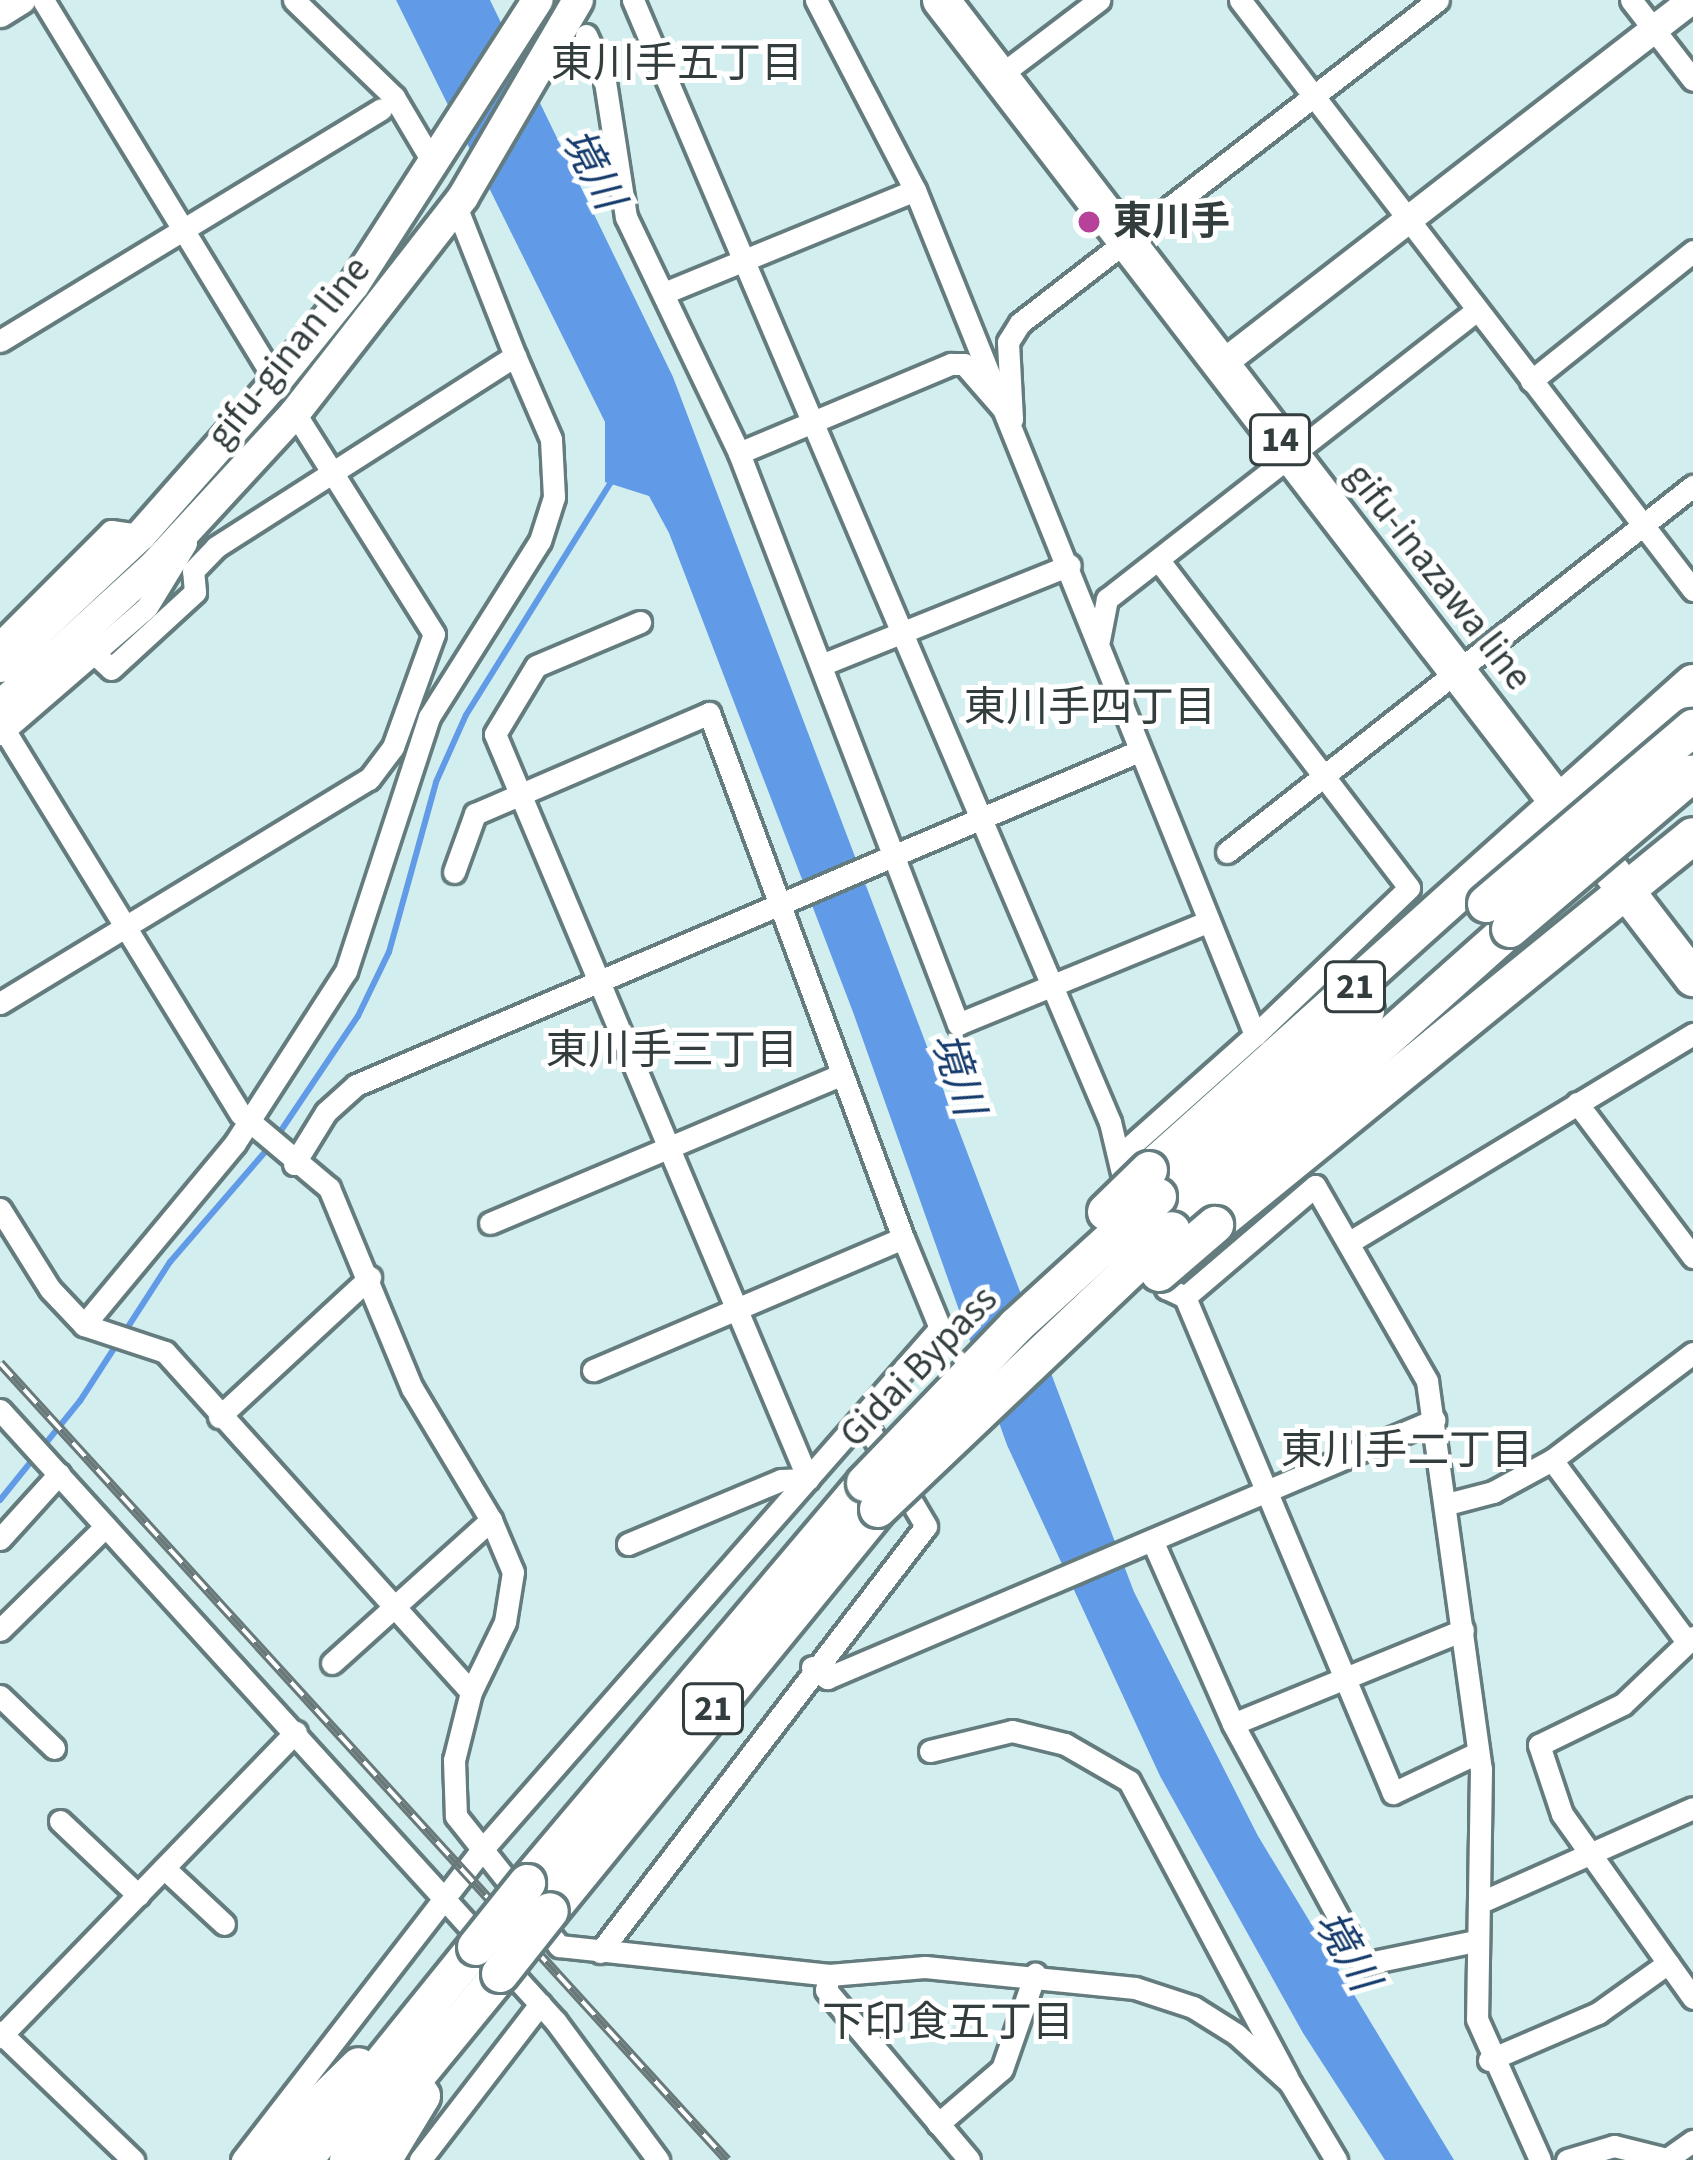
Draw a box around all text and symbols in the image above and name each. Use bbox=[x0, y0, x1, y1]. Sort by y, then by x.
district label: 東川手五丁目 bbox=[551, 39, 803, 89]
water label: 境川 bbox=[550, 120, 634, 218]
place label: 東川手 bbox=[1113, 199, 1230, 245]
marker: 東川手 bbox=[1076, 209, 1102, 235]
street label: gifu-ginan line bbox=[197, 248, 381, 458]
road number: 14 bbox=[1247, 410, 1313, 470]
street label: gifu-inazawa line bbox=[1335, 454, 1541, 700]
district label: 東川手四丁目 bbox=[964, 683, 1216, 733]
road number: 21 bbox=[1322, 957, 1388, 1017]
district label: 東川手三丁目 bbox=[546, 1026, 798, 1076]
water label: 境川 bbox=[920, 1026, 994, 1122]
street label: Gidai Bypass bbox=[830, 1277, 1008, 1457]
district label: 東川手二丁目 bbox=[1281, 1426, 1533, 1476]
road number: 21 bbox=[680, 1679, 746, 1739]
water label: 境川 bbox=[1303, 1902, 1389, 2000]
district label: 下印食五丁目 bbox=[822, 1998, 1074, 2048]

